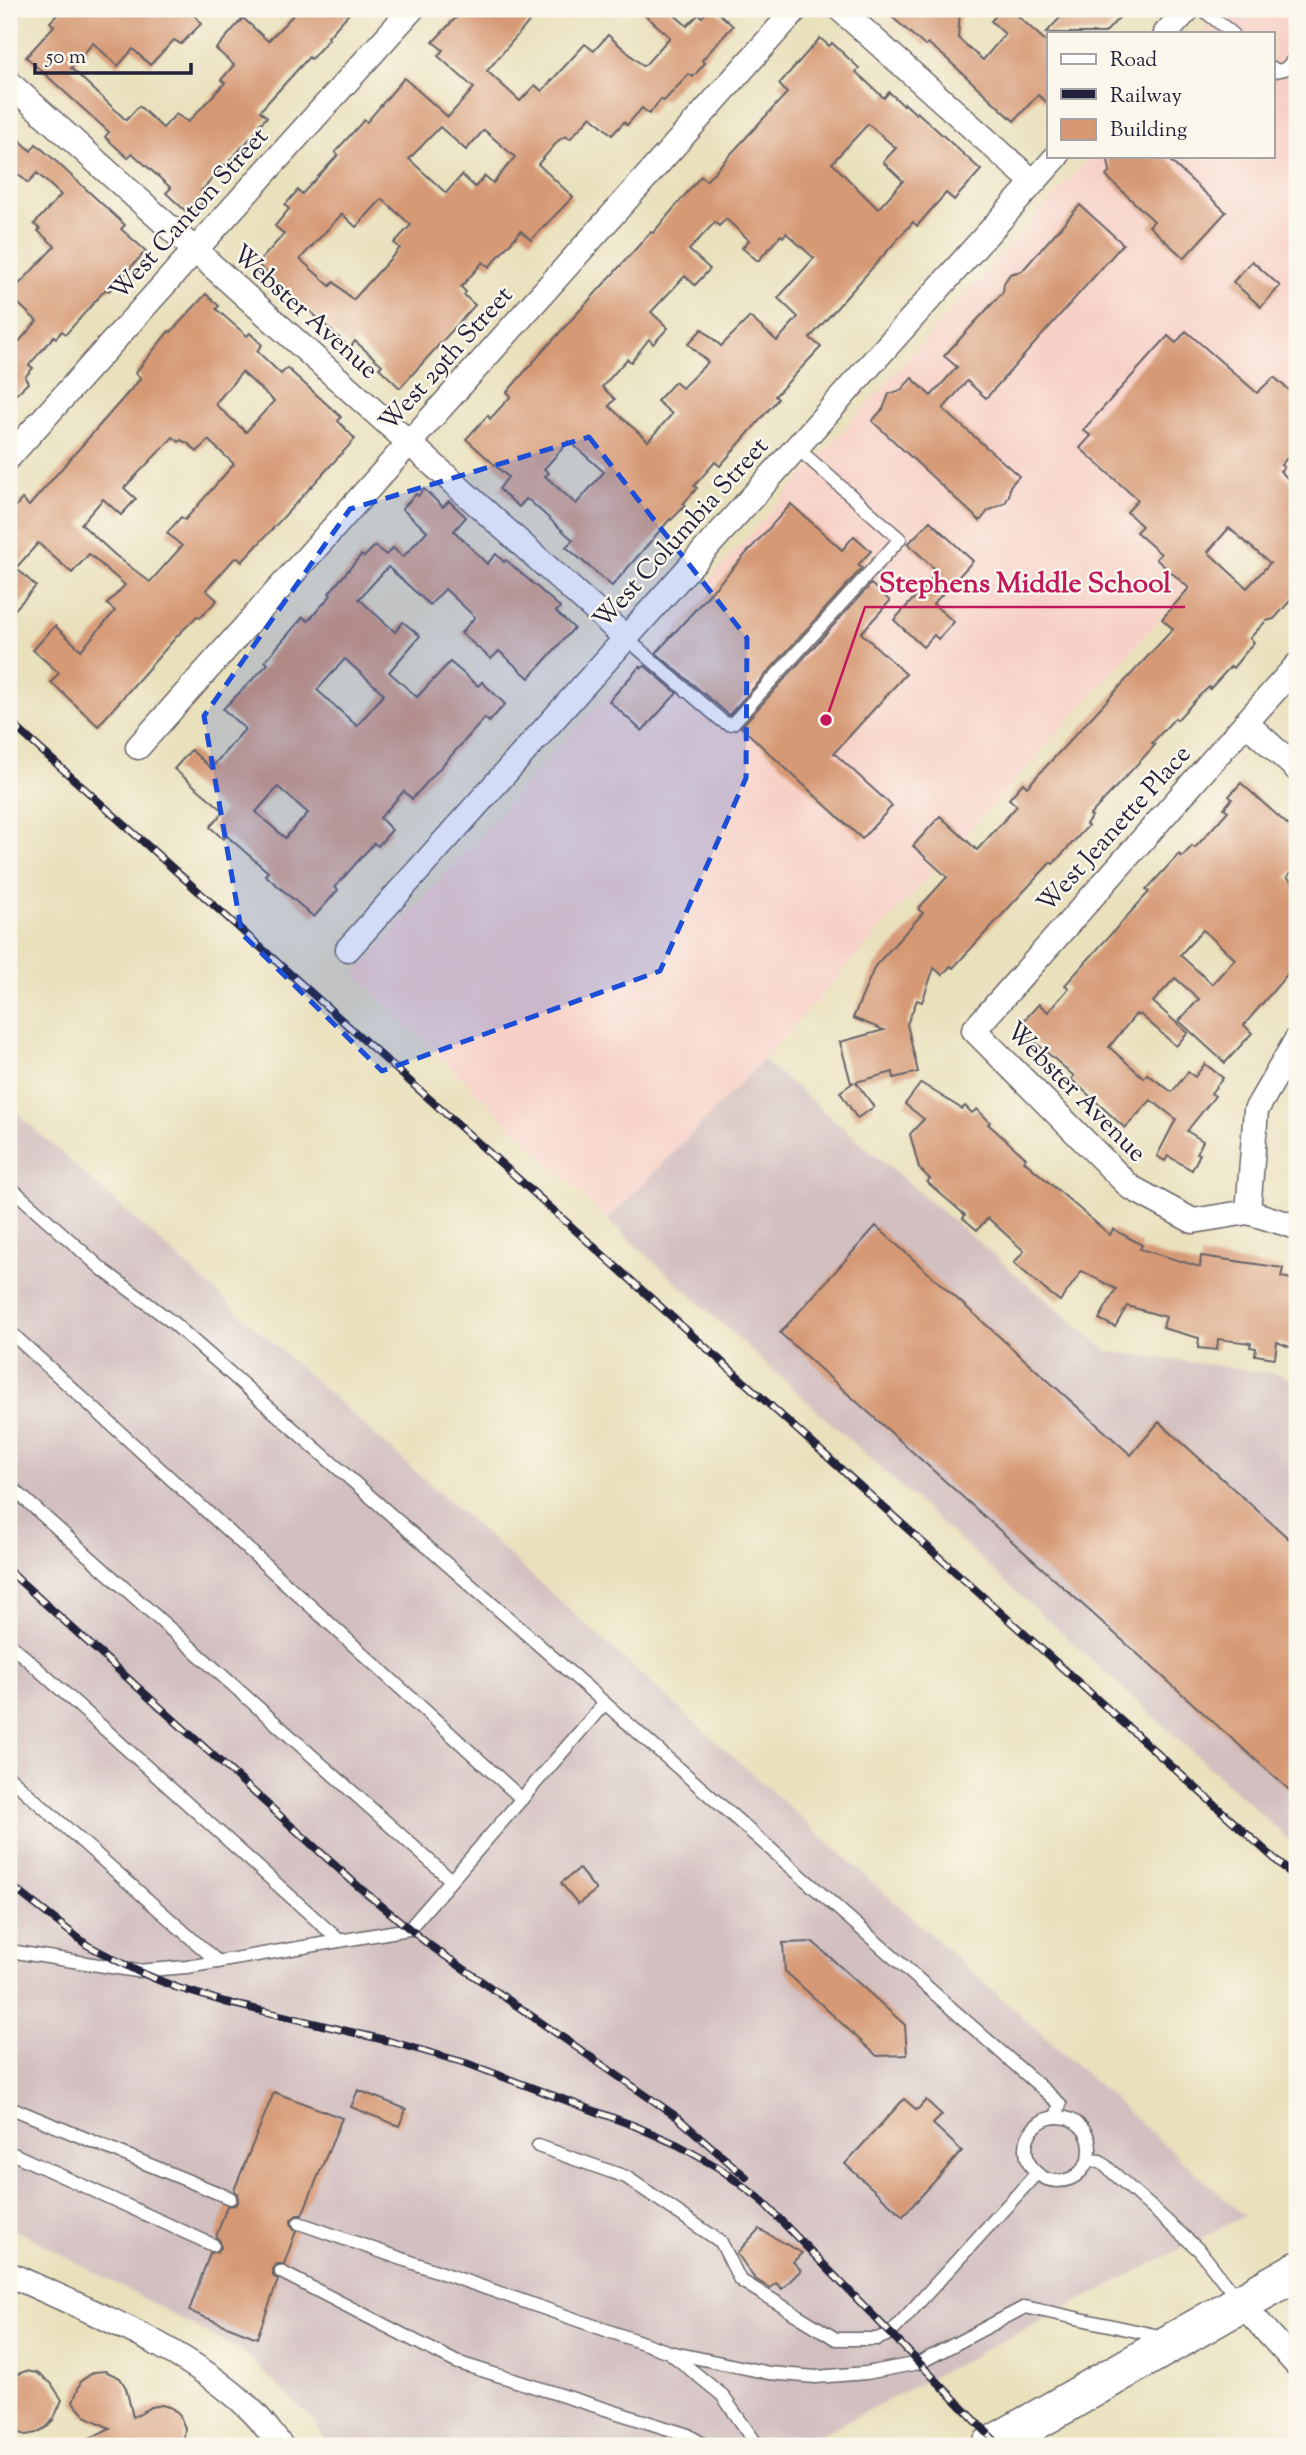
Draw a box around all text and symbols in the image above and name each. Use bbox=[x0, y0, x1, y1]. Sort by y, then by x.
scale bar bbox=[35, 32, 191, 76]
legend bbox=[1047, 32, 1274, 158]
text: 50 m bbox=[45, 43, 86, 73]
text: Road bbox=[1110, 46, 1157, 76]
text: Railway bbox=[1110, 82, 1182, 112]
text: Building bbox=[1110, 116, 1187, 146]
street label: West Canton Street bbox=[102, 120, 278, 310]
street label: Webster Avenue bbox=[223, 237, 386, 389]
street label: West 29th Street bbox=[371, 279, 522, 441]
street label: West Columbia Street bbox=[586, 429, 778, 638]
callout: Stephens Middle School bbox=[865, 558, 1185, 607]
text: Stephens Middle School bbox=[879, 565, 1171, 605]
street label: West Jeanette Place bbox=[1029, 738, 1200, 922]
street label: Webster Avenue bbox=[996, 1014, 1154, 1172]

